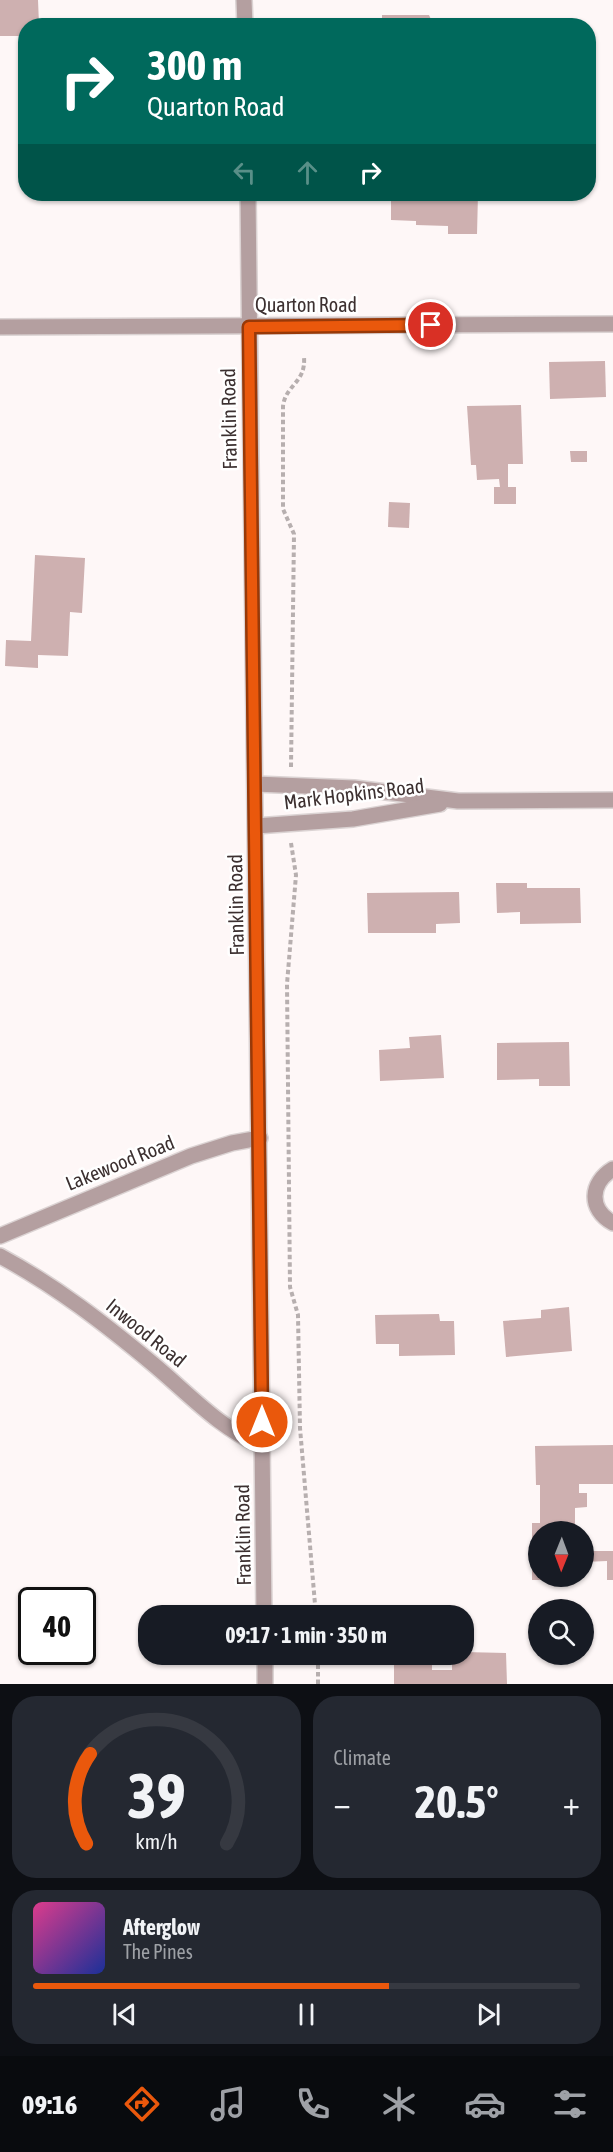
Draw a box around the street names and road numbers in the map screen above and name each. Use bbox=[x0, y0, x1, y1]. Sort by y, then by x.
street label: Quarton Road bbox=[255, 293, 357, 316]
street label: Franklin Road bbox=[216, 368, 241, 470]
street label: Mark Hopkins Road bbox=[283, 773, 425, 814]
street label: Franklin Road bbox=[223, 854, 248, 956]
street label: Lakewood Road bbox=[62, 1130, 178, 1195]
street label: Inwood Road bbox=[102, 1294, 191, 1372]
street label: Franklin Road bbox=[230, 1484, 255, 1586]

